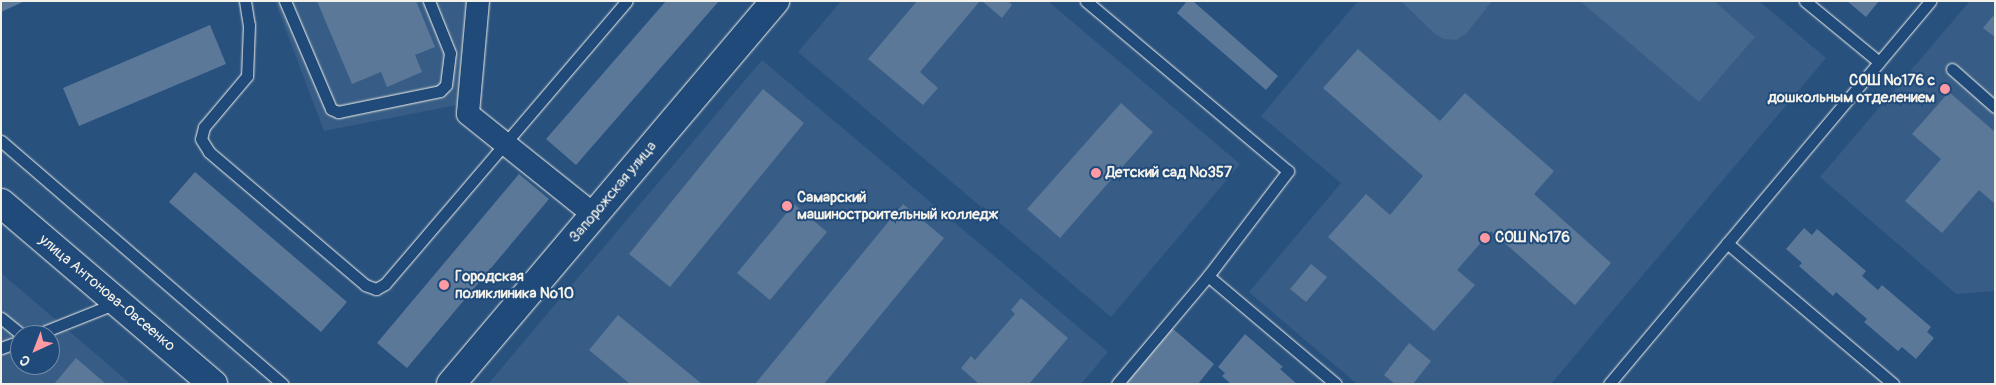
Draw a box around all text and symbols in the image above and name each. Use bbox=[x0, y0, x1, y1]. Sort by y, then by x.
place label: СОШ №176 с дошкольным отделением bbox=[1768, 71, 1935, 106]
marker: СОШ №176 с дошкольным отделением bbox=[1939, 83, 1951, 95]
street label: Запорожская улица bbox=[565, 138, 661, 246]
place label: Детский сад №357 bbox=[1106, 164, 1232, 182]
marker: Детский сад №357 bbox=[1090, 167, 1102, 179]
place label: Самарский машиностроительный колледж bbox=[797, 188, 998, 223]
marker: Самарский машиностроительный колледж bbox=[781, 200, 793, 212]
place label: СОШ №176 bbox=[1495, 229, 1570, 247]
street label: улица Антонова-Овсеенко bbox=[35, 231, 179, 355]
marker: СОШ №176 bbox=[1479, 232, 1491, 244]
place label: Городская поликлиника №10 bbox=[455, 267, 574, 302]
marker: Городская поликлиника №10 bbox=[437, 278, 451, 292]
north arrow bbox=[10, 325, 60, 375]
text: С bbox=[16, 351, 34, 370]

